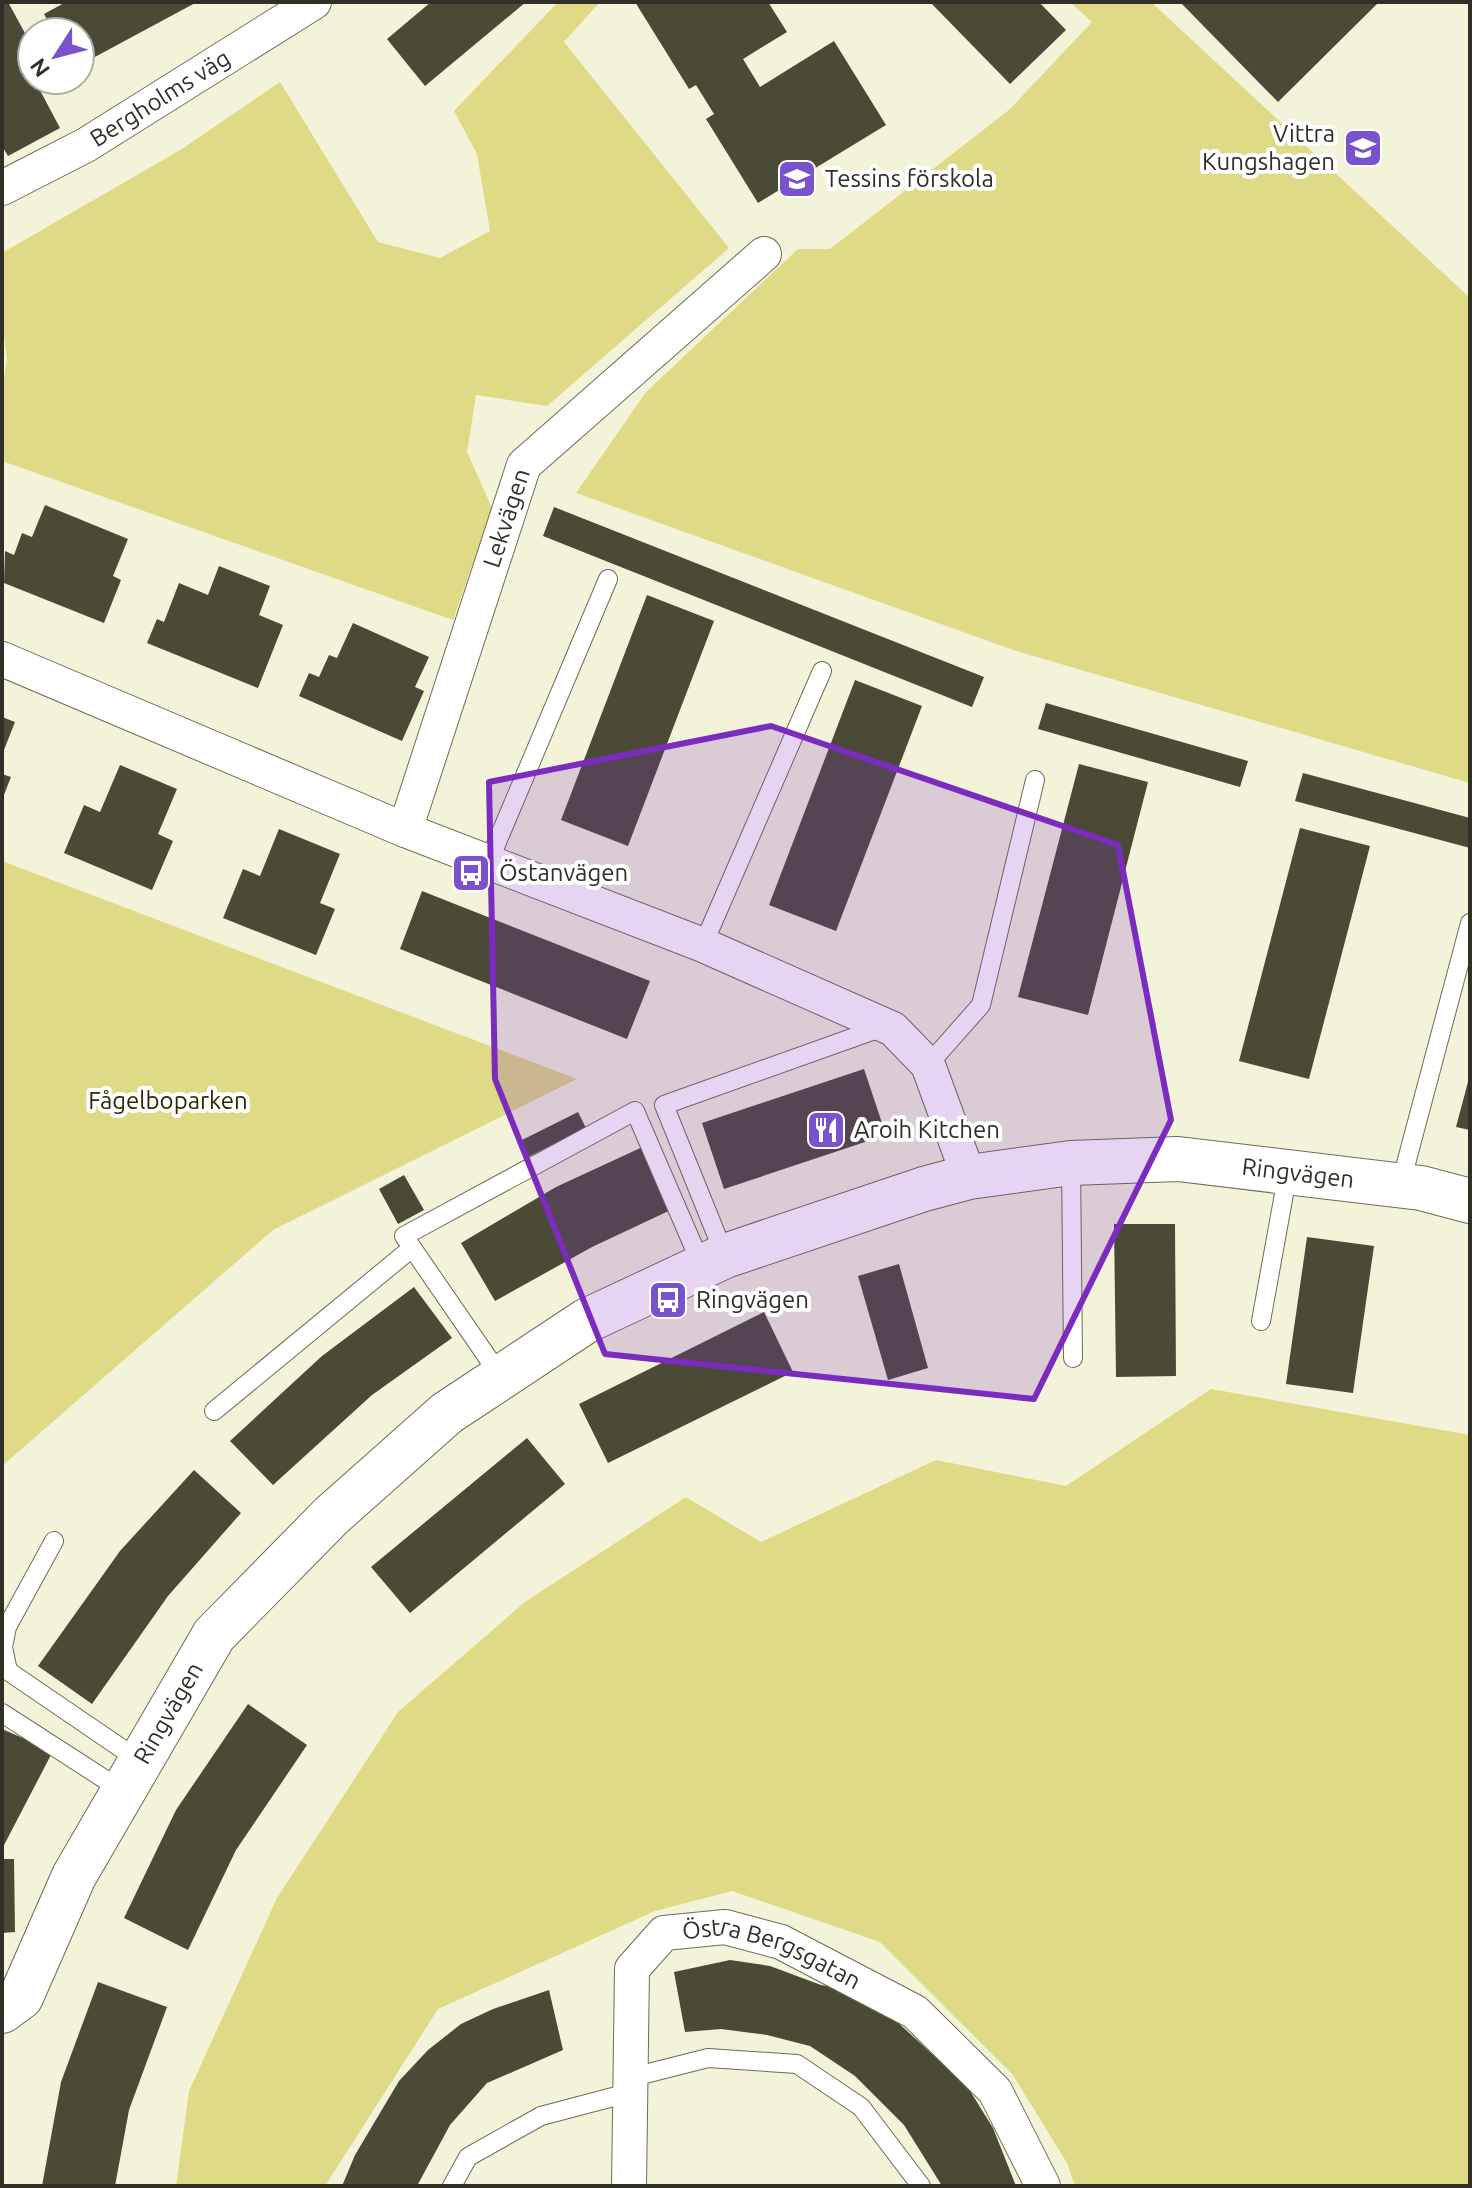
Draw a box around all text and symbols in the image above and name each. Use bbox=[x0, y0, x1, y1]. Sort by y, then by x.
north arrow bbox=[16, 16, 96, 96]
street label: Bergholms väg bbox=[85, 44, 235, 152]
text: N bbox=[24, 54, 54, 82]
place label: Vittra Kungshagen bbox=[1202, 120, 1335, 175]
school or university icon: Vittra Kungshagen bbox=[1342, 127, 1384, 169]
school or university icon: Tessins förskola bbox=[776, 158, 818, 200]
place label: Tessins förskola bbox=[825, 165, 994, 192]
street label: Lekvägen bbox=[477, 465, 535, 571]
bus stop icon: Östanvägen bbox=[450, 852, 492, 894]
place label: Östanvägen bbox=[499, 859, 628, 886]
park label: Fågelboparken bbox=[88, 1087, 248, 1114]
restaurant icon: Aroih Kitchen bbox=[805, 1109, 847, 1151]
place label: Aroih Kitchen bbox=[854, 1116, 1000, 1143]
street label: Ringvägen bbox=[1240, 1153, 1356, 1193]
bus stop icon: Ringvägen bbox=[647, 1279, 689, 1321]
place label: Ringvägen bbox=[696, 1286, 809, 1313]
street label: Ringvägen bbox=[128, 1657, 208, 1769]
street label: Östra Bergsgatan bbox=[681, 1912, 865, 1994]

